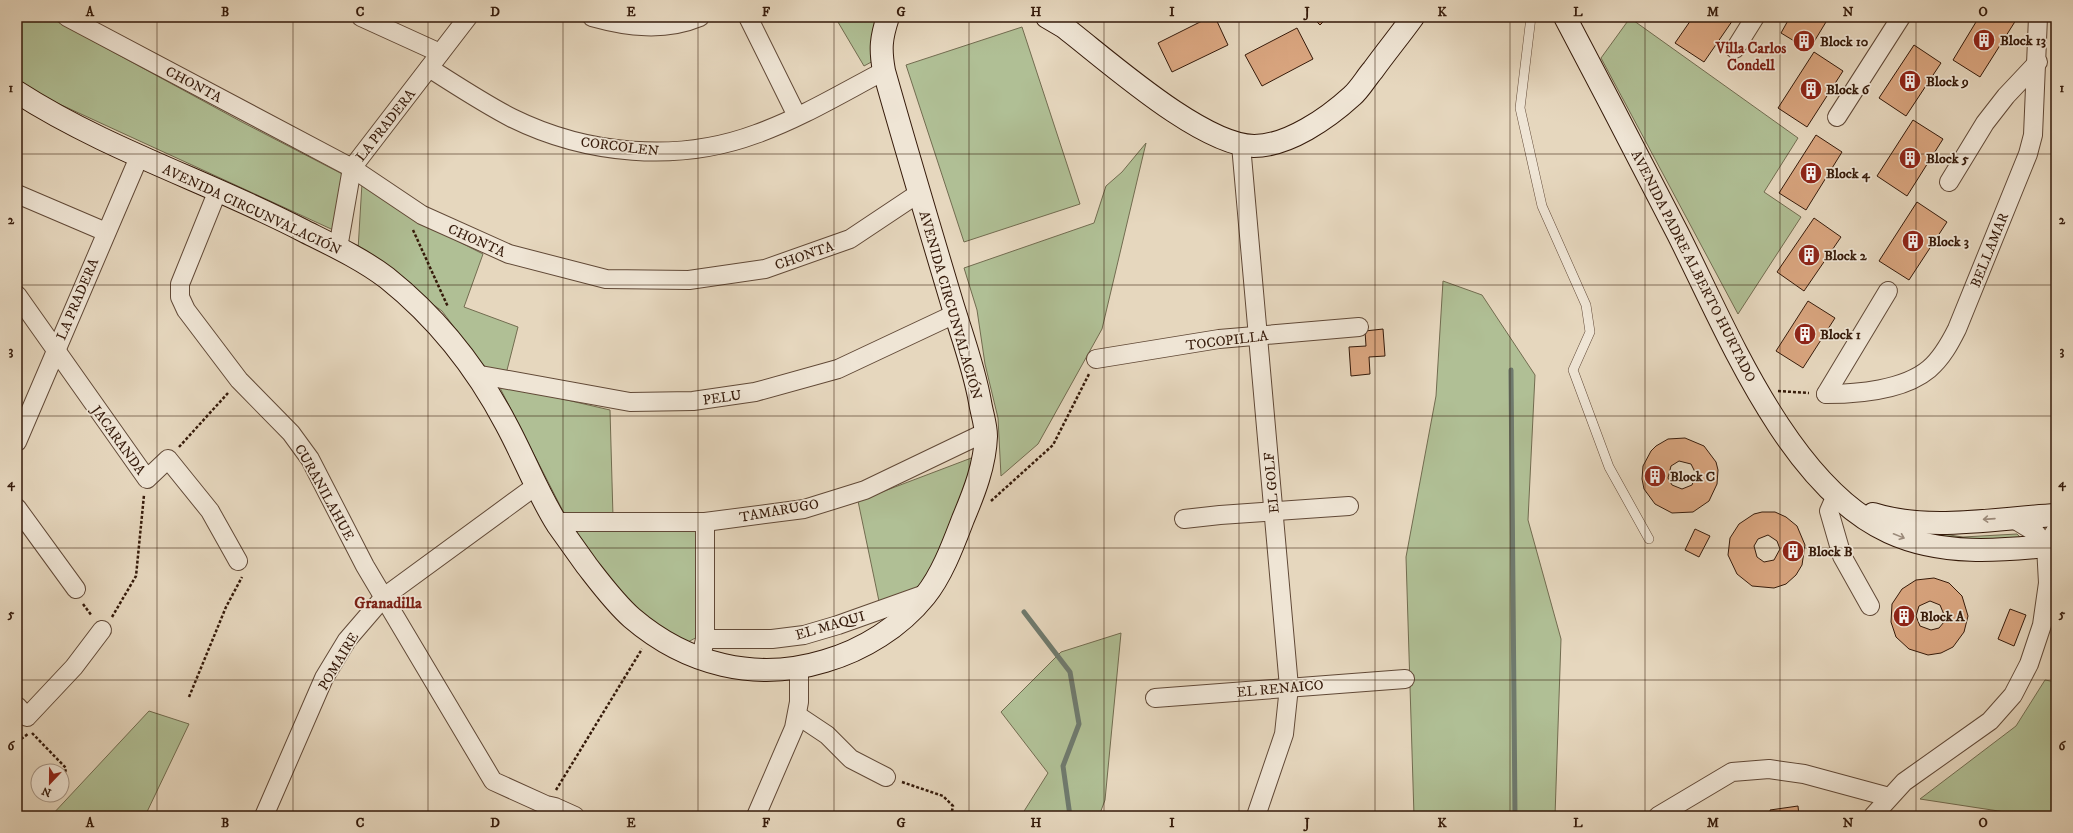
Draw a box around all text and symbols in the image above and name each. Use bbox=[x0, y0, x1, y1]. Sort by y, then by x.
text: A bbox=[85, 4, 95, 20]
text: B bbox=[221, 4, 229, 20]
text: C bbox=[356, 4, 365, 20]
text: D bbox=[490, 4, 500, 20]
text: E bbox=[626, 4, 636, 20]
text: F bbox=[762, 4, 771, 20]
text: G bbox=[896, 4, 906, 20]
text: H bbox=[1031, 4, 1042, 20]
text: I bbox=[1169, 4, 1175, 20]
text: J bbox=[1302, 4, 1310, 21]
text: K bbox=[1437, 4, 1447, 20]
text: L bbox=[1573, 4, 1583, 20]
text: M bbox=[1707, 4, 1719, 20]
text: N bbox=[1843, 4, 1854, 20]
text: O bbox=[1978, 4, 1988, 20]
building icon: Block 13 bbox=[1971, 27, 1997, 53]
building icon: Block 10 bbox=[1791, 28, 1817, 54]
place label: Block 13 bbox=[2000, 32, 2046, 50]
place label: Block 10 bbox=[1820, 33, 1869, 51]
district label: Villa Carlos Condell bbox=[1715, 39, 1786, 75]
street label: CHONTA bbox=[162, 63, 226, 108]
building icon: Block 9 bbox=[1897, 68, 1923, 94]
place label: Block 9 bbox=[1926, 73, 1969, 91]
building icon: Block 6 bbox=[1798, 76, 1824, 102]
text: 1 bbox=[9, 80, 14, 96]
text: 1 bbox=[2060, 80, 2065, 96]
place label: Block 6 bbox=[1826, 81, 1870, 99]
street label: LA PRADERA bbox=[352, 85, 420, 165]
street label: CORCOLEN bbox=[580, 133, 661, 161]
building icon: Block 5 bbox=[1897, 145, 1923, 171]
street label: AVENIDA PADRE ALBERTO HURTADO bbox=[1627, 147, 1760, 386]
place label: Block 5 bbox=[1926, 150, 1969, 168]
building icon: Block 4 bbox=[1798, 160, 1824, 186]
street label: AVENIDA CIRCUNVALACIÓN bbox=[159, 161, 344, 260]
place label: Block 4 bbox=[1826, 165, 1871, 183]
street label: AVENIDA CIRCUNVALACIÓN bbox=[914, 209, 986, 402]
street label: BELLAMAR bbox=[1967, 210, 2013, 290]
text: 2 bbox=[8, 212, 15, 228]
text: 2 bbox=[2059, 212, 2066, 228]
street label: CHONTA bbox=[445, 220, 509, 262]
building icon: Block 3 bbox=[1900, 228, 1926, 254]
place label: Block 3 bbox=[1928, 233, 1969, 251]
street label: CHONTA bbox=[772, 237, 837, 274]
building icon: Block 2 bbox=[1796, 242, 1822, 268]
place label: Block 2 bbox=[1824, 247, 1868, 265]
street label: LA PRADERA bbox=[53, 255, 104, 343]
building icon: Block 1 bbox=[1792, 321, 1818, 347]
place label: Block 1 bbox=[1820, 326, 1861, 344]
street label: TOCOPILLA bbox=[1185, 327, 1270, 355]
text: 3 bbox=[9, 343, 14, 359]
text: 3 bbox=[2060, 343, 2065, 359]
street label: PELU bbox=[702, 386, 743, 410]
street label: JACARANDA bbox=[86, 401, 150, 480]
street label: CURANILAHUE bbox=[290, 441, 358, 544]
street label: EL GOLF bbox=[1260, 451, 1284, 514]
building icon: Block C bbox=[1642, 463, 1668, 489]
place label: Block C bbox=[1670, 468, 1715, 486]
text: 4 bbox=[6, 475, 15, 492]
text: 4 bbox=[2057, 475, 2066, 492]
street label: TAMARUGO bbox=[738, 495, 820, 527]
one-way arrow bbox=[1983, 516, 1996, 523]
one-way arrow bbox=[1893, 533, 1905, 541]
building icon: Block B bbox=[1780, 538, 1806, 564]
place label: Block B bbox=[1808, 543, 1853, 561]
district label: Granadilla bbox=[354, 593, 423, 613]
building icon: Block A bbox=[1891, 603, 1917, 629]
text: 5 bbox=[7, 606, 15, 622]
text: 5 bbox=[2058, 606, 2066, 622]
street label: EL MAQUI bbox=[793, 607, 867, 644]
place label: Block A bbox=[1920, 608, 1966, 626]
street label: POMAIRE bbox=[315, 629, 363, 694]
street label: EL RENAICO bbox=[1236, 676, 1324, 702]
text: 6 bbox=[8, 738, 16, 754]
text: 6 bbox=[2059, 738, 2067, 754]
north arrow bbox=[30, 763, 70, 803]
text: N bbox=[40, 783, 53, 800]
text: A bbox=[85, 815, 95, 831]
text: B bbox=[221, 815, 229, 831]
text: C bbox=[356, 815, 365, 831]
text: D bbox=[490, 815, 500, 831]
text: E bbox=[626, 815, 636, 831]
text: F bbox=[762, 815, 771, 831]
text: G bbox=[896, 815, 906, 831]
text: H bbox=[1031, 815, 1042, 831]
text: I bbox=[1169, 815, 1175, 831]
text: J bbox=[1302, 815, 1310, 832]
text: K bbox=[1437, 815, 1447, 831]
text: L bbox=[1573, 815, 1583, 831]
text: M bbox=[1707, 815, 1719, 831]
text: N bbox=[1843, 815, 1854, 831]
text: O bbox=[1978, 815, 1988, 831]

